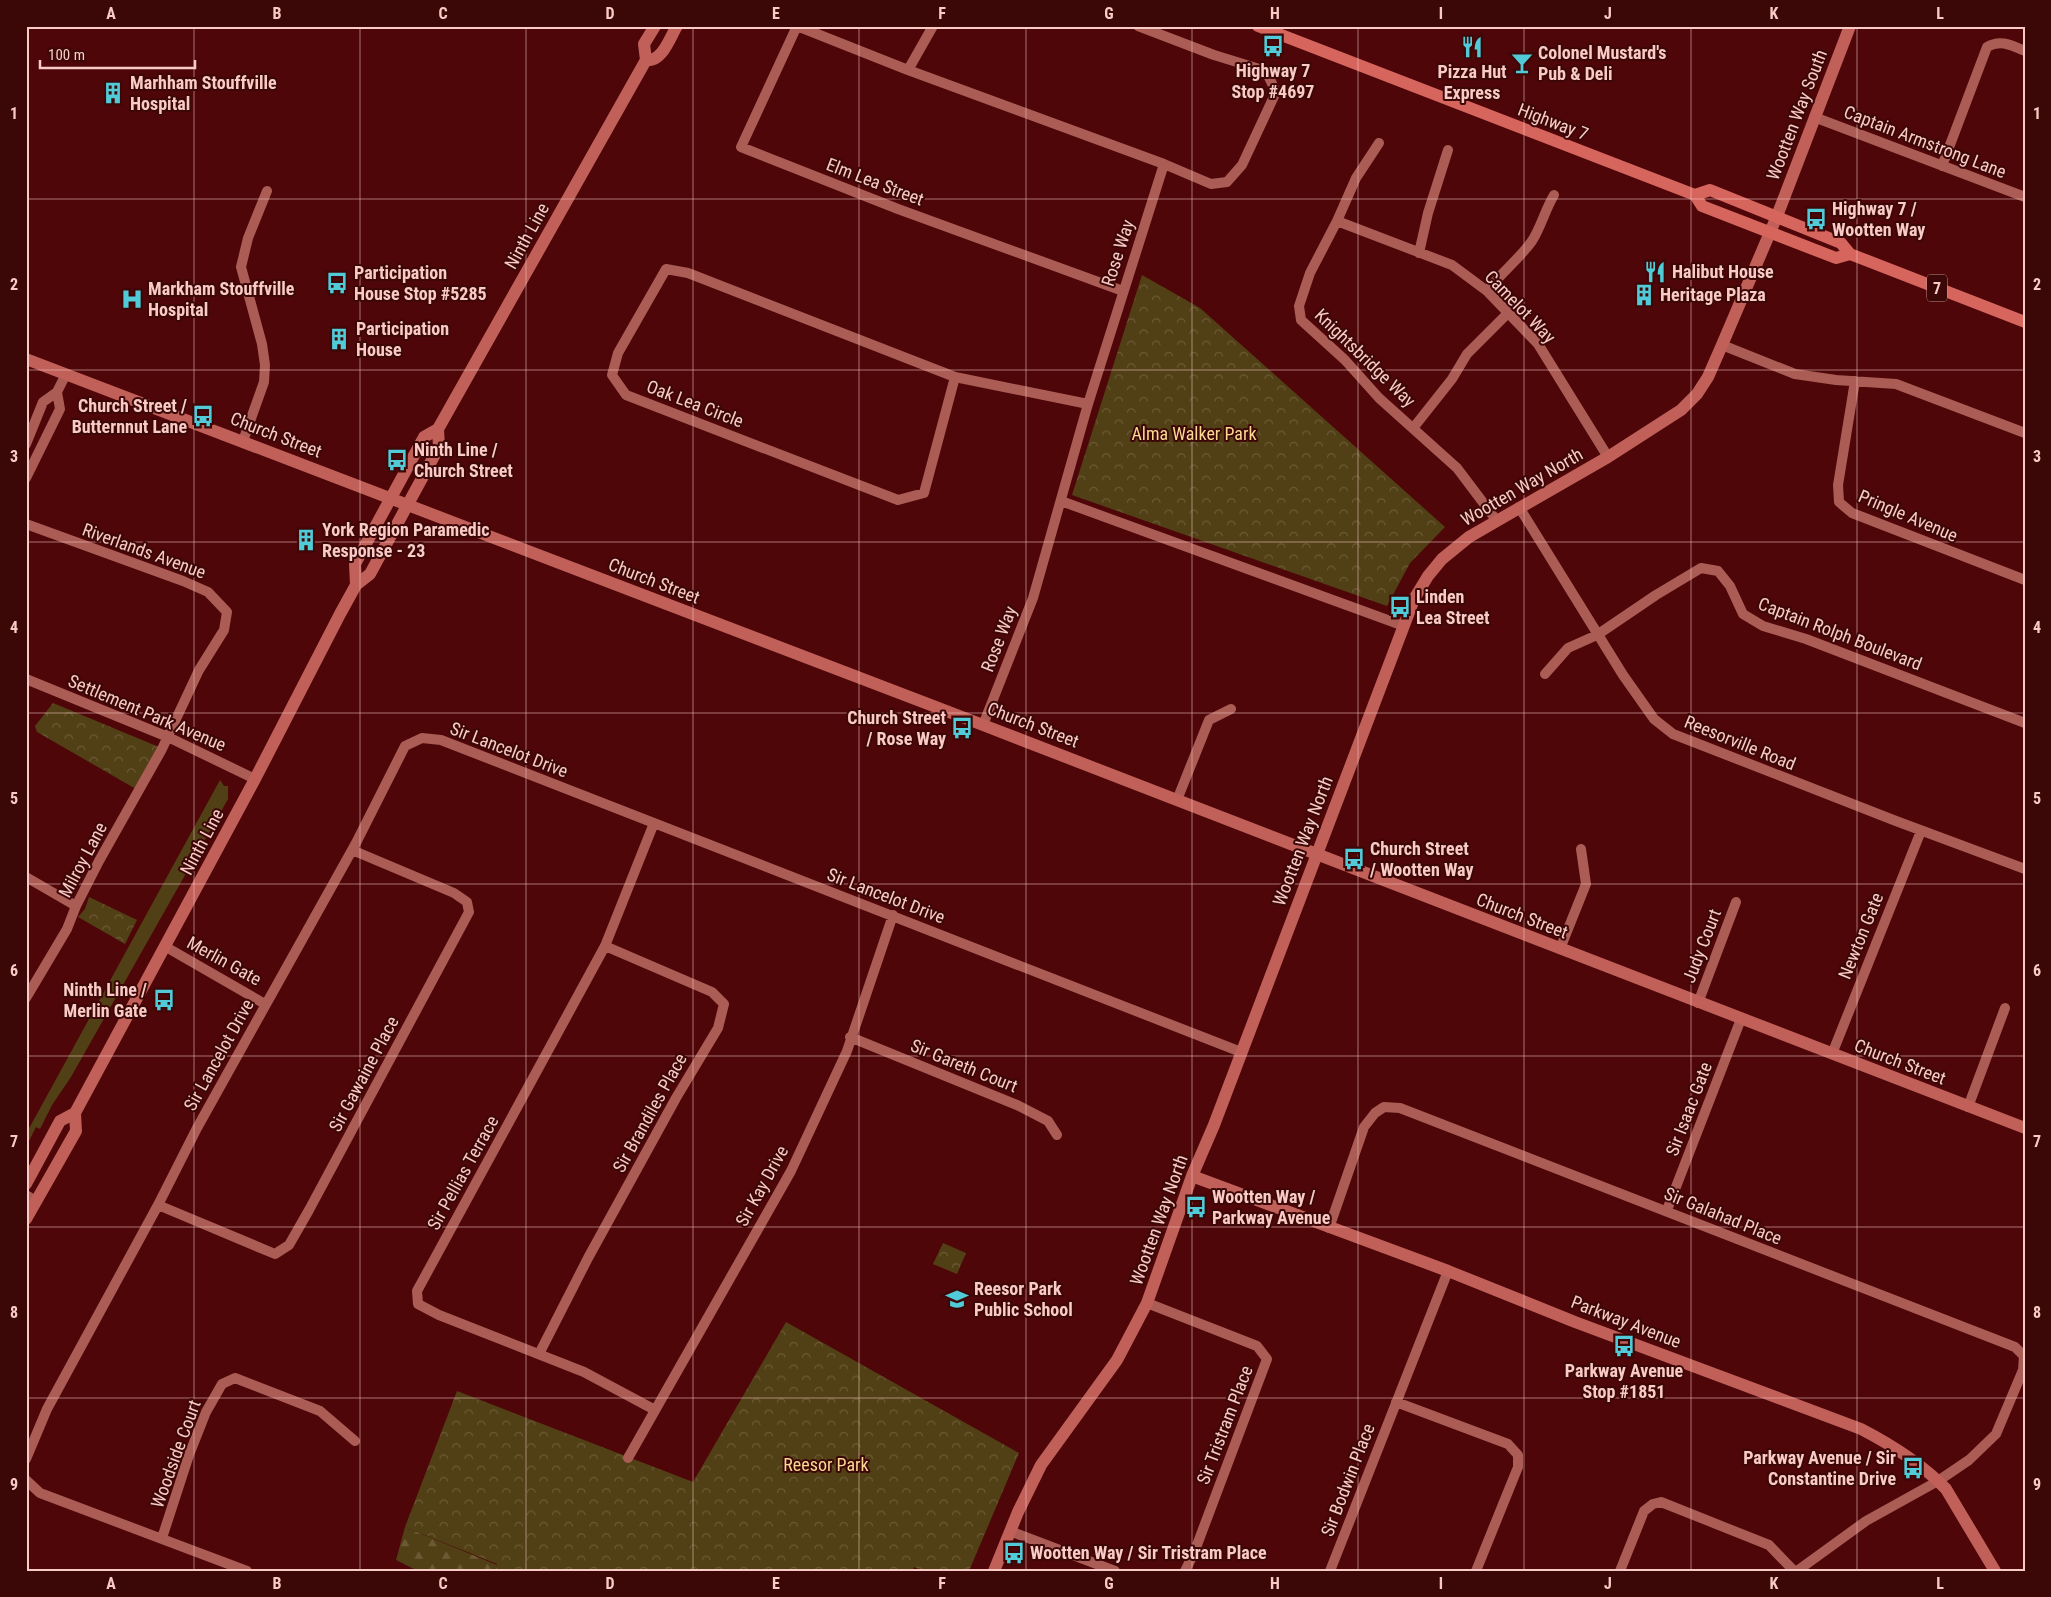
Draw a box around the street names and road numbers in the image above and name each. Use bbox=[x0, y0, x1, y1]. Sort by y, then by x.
street label: Wootten Way South bbox=[1762, 47, 1831, 183]
street label: Highway 7 bbox=[1515, 99, 1591, 145]
street label: Captain Armstrong Lane bbox=[1841, 101, 2009, 182]
street label: Elm Lea Street bbox=[823, 153, 927, 210]
street label: Ninth Line bbox=[500, 199, 553, 272]
street label: Rose Way bbox=[1097, 216, 1138, 289]
street label: Camelot Way bbox=[1481, 266, 1561, 348]
road number: 7 bbox=[1927, 274, 1947, 302]
street label: Knightsbridge Way bbox=[1311, 304, 1420, 411]
street label: Oak Lea Circle bbox=[644, 375, 747, 432]
street label: Church Street bbox=[227, 407, 325, 462]
street label: Wootten Way North bbox=[1457, 443, 1586, 530]
street label: Pringle Avenue bbox=[1855, 485, 1961, 546]
street label: Riverlands Avenue bbox=[80, 518, 209, 583]
street label: Church Street bbox=[605, 553, 703, 608]
street label: Captain Rolph Boulevard bbox=[1755, 593, 1925, 674]
street label: Rose Way bbox=[976, 602, 1021, 675]
street label: Settlement Park Avenue bbox=[65, 670, 229, 755]
street label: Church Street bbox=[984, 697, 1082, 752]
street label: Reesorville Road bbox=[1681, 711, 1799, 774]
street label: Sir Lancelot Drive bbox=[447, 717, 571, 782]
street label: Wootten Way North bbox=[1268, 773, 1337, 909]
street label: Ninth Line bbox=[175, 805, 228, 878]
street label: Milroy Lane bbox=[54, 819, 111, 901]
street label: Sir Lancelot Drive bbox=[824, 863, 948, 928]
street label: Church Street bbox=[1473, 888, 1571, 943]
street label: Newton Gate bbox=[1834, 890, 1887, 982]
street label: Judy Court bbox=[1678, 906, 1725, 986]
street label: Merlin Gate bbox=[183, 932, 265, 990]
street label: Sir Lancelot Drive bbox=[179, 995, 258, 1114]
street label: Sir Gawaine Place bbox=[324, 1013, 403, 1135]
street label: Church Street bbox=[1851, 1034, 1949, 1089]
street label: Sir Gareth Court bbox=[908, 1035, 1021, 1097]
street label: Sir Brandiles Place bbox=[608, 1050, 691, 1176]
street label: Sir Isaac Gate bbox=[1661, 1059, 1716, 1159]
street label: Sir Pellias Terrace bbox=[423, 1112, 503, 1234]
street label: Sir Kay Drive bbox=[731, 1142, 792, 1230]
street label: Wootten Way North bbox=[1125, 1152, 1192, 1288]
street label: Sir Galahad Place bbox=[1661, 1182, 1785, 1249]
street label: Parkway Avenue bbox=[1568, 1291, 1684, 1352]
street label: Sir Tristram Place bbox=[1192, 1362, 1257, 1487]
street label: Woodside Court bbox=[146, 1397, 205, 1511]
street label: Sir Bodwin Place bbox=[1316, 1420, 1379, 1539]

